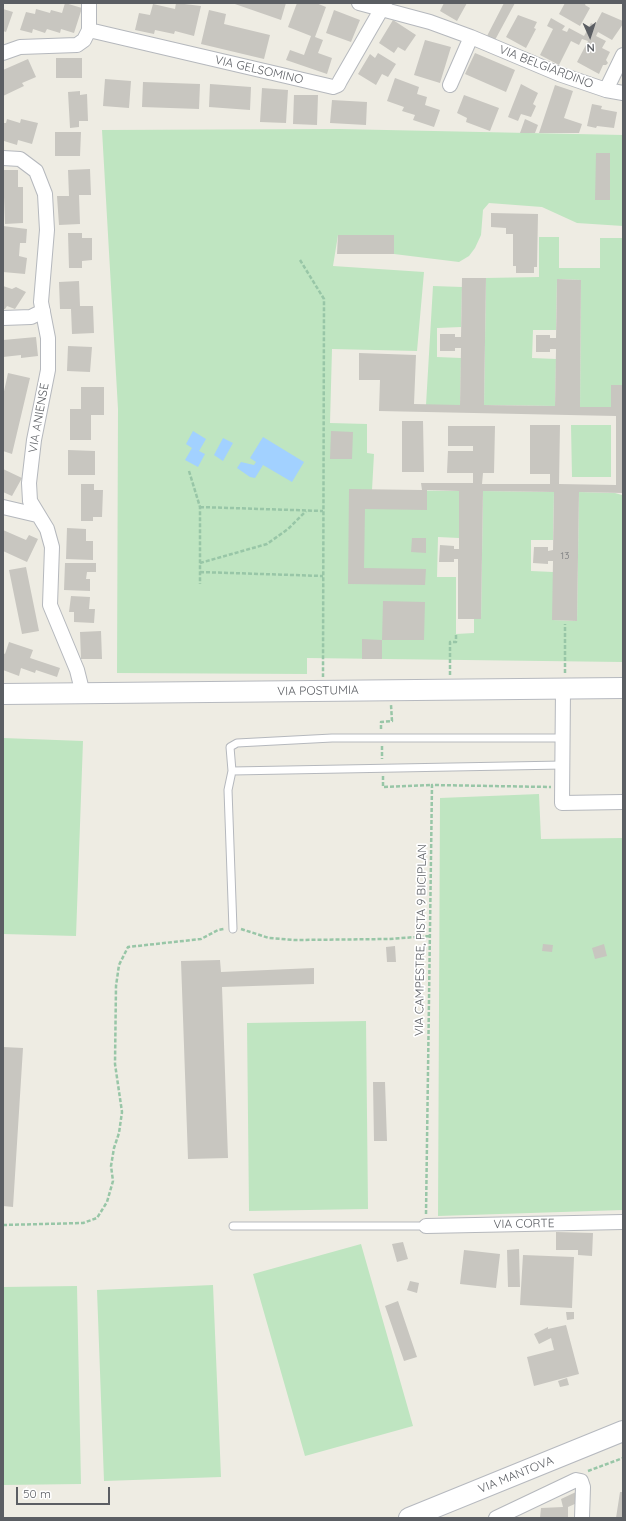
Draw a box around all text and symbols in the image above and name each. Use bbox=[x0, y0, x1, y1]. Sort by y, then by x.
north arrow bbox=[570, 16, 610, 56]
street label: VIA BELGIARDINO bbox=[497, 42, 595, 92]
street label: VIA GELSOMINO bbox=[213, 53, 305, 87]
street label: VIA ANIENSE bbox=[26, 382, 52, 454]
house number: 13 bbox=[561, 550, 569, 562]
street label: VIA POSTUMIA bbox=[277, 683, 359, 699]
street label: VIA CAMPESTRE, PISTA 9 BICIPLAN bbox=[412, 844, 430, 1036]
street label: VIA CORTE bbox=[493, 1216, 555, 1232]
street label: VIA MANTOVA bbox=[476, 1453, 556, 1497]
scale bar bbox=[18, 1479, 112, 1505]
text: 50 m bbox=[23, 1486, 51, 1501]

